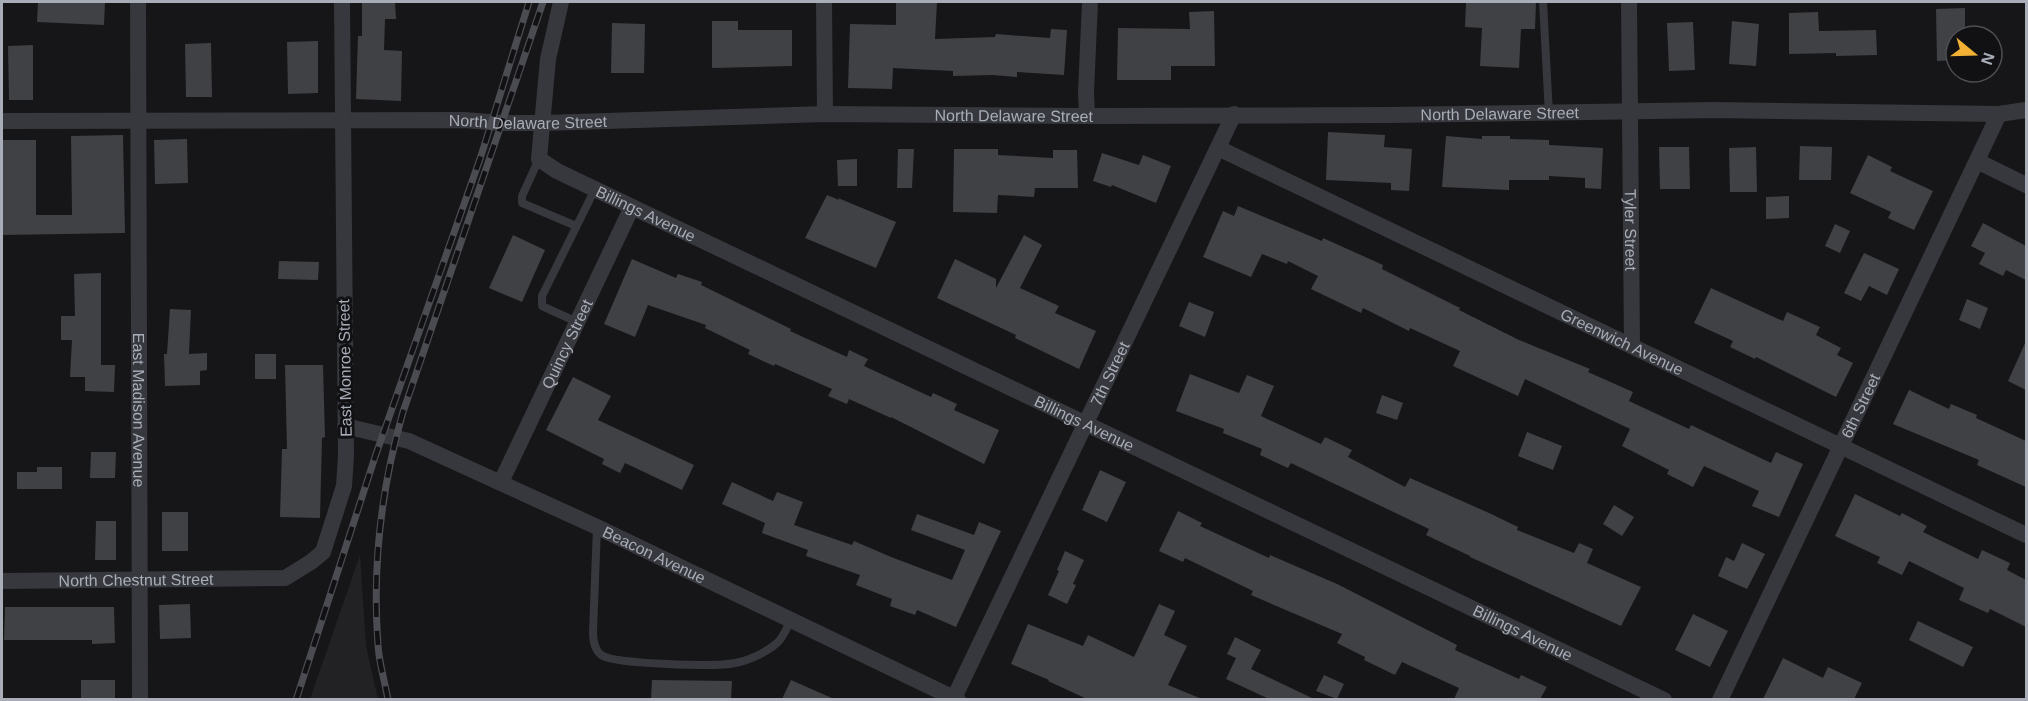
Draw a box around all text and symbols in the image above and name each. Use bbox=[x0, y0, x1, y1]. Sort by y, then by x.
north arrow bbox=[1944, 24, 2004, 84]
text: N bbox=[1978, 50, 1998, 67]
street label: North Delaware Street bbox=[1420, 104, 1580, 123]
street label: North Delaware Street bbox=[934, 106, 1094, 125]
street label: North Delaware Street bbox=[449, 111, 608, 132]
street label: Billings Avenue bbox=[593, 182, 698, 245]
street label: Tyler Street bbox=[1622, 189, 1640, 272]
street label: Quincy Street bbox=[538, 296, 596, 391]
street label: East Monroe Street bbox=[335, 298, 355, 437]
street label: Greenwich Avenue bbox=[1558, 305, 1686, 378]
street label: East Madison Avenue bbox=[130, 333, 148, 487]
street label: 7th Street bbox=[1087, 338, 1132, 409]
street label: 6th Street bbox=[1838, 370, 1883, 441]
street label: Billings Avenue bbox=[1032, 392, 1137, 454]
street label: Beacon Avenue bbox=[600, 523, 708, 586]
street label: North Chestnut Street bbox=[58, 570, 214, 589]
street label: Billings Avenue bbox=[1470, 602, 1575, 664]

